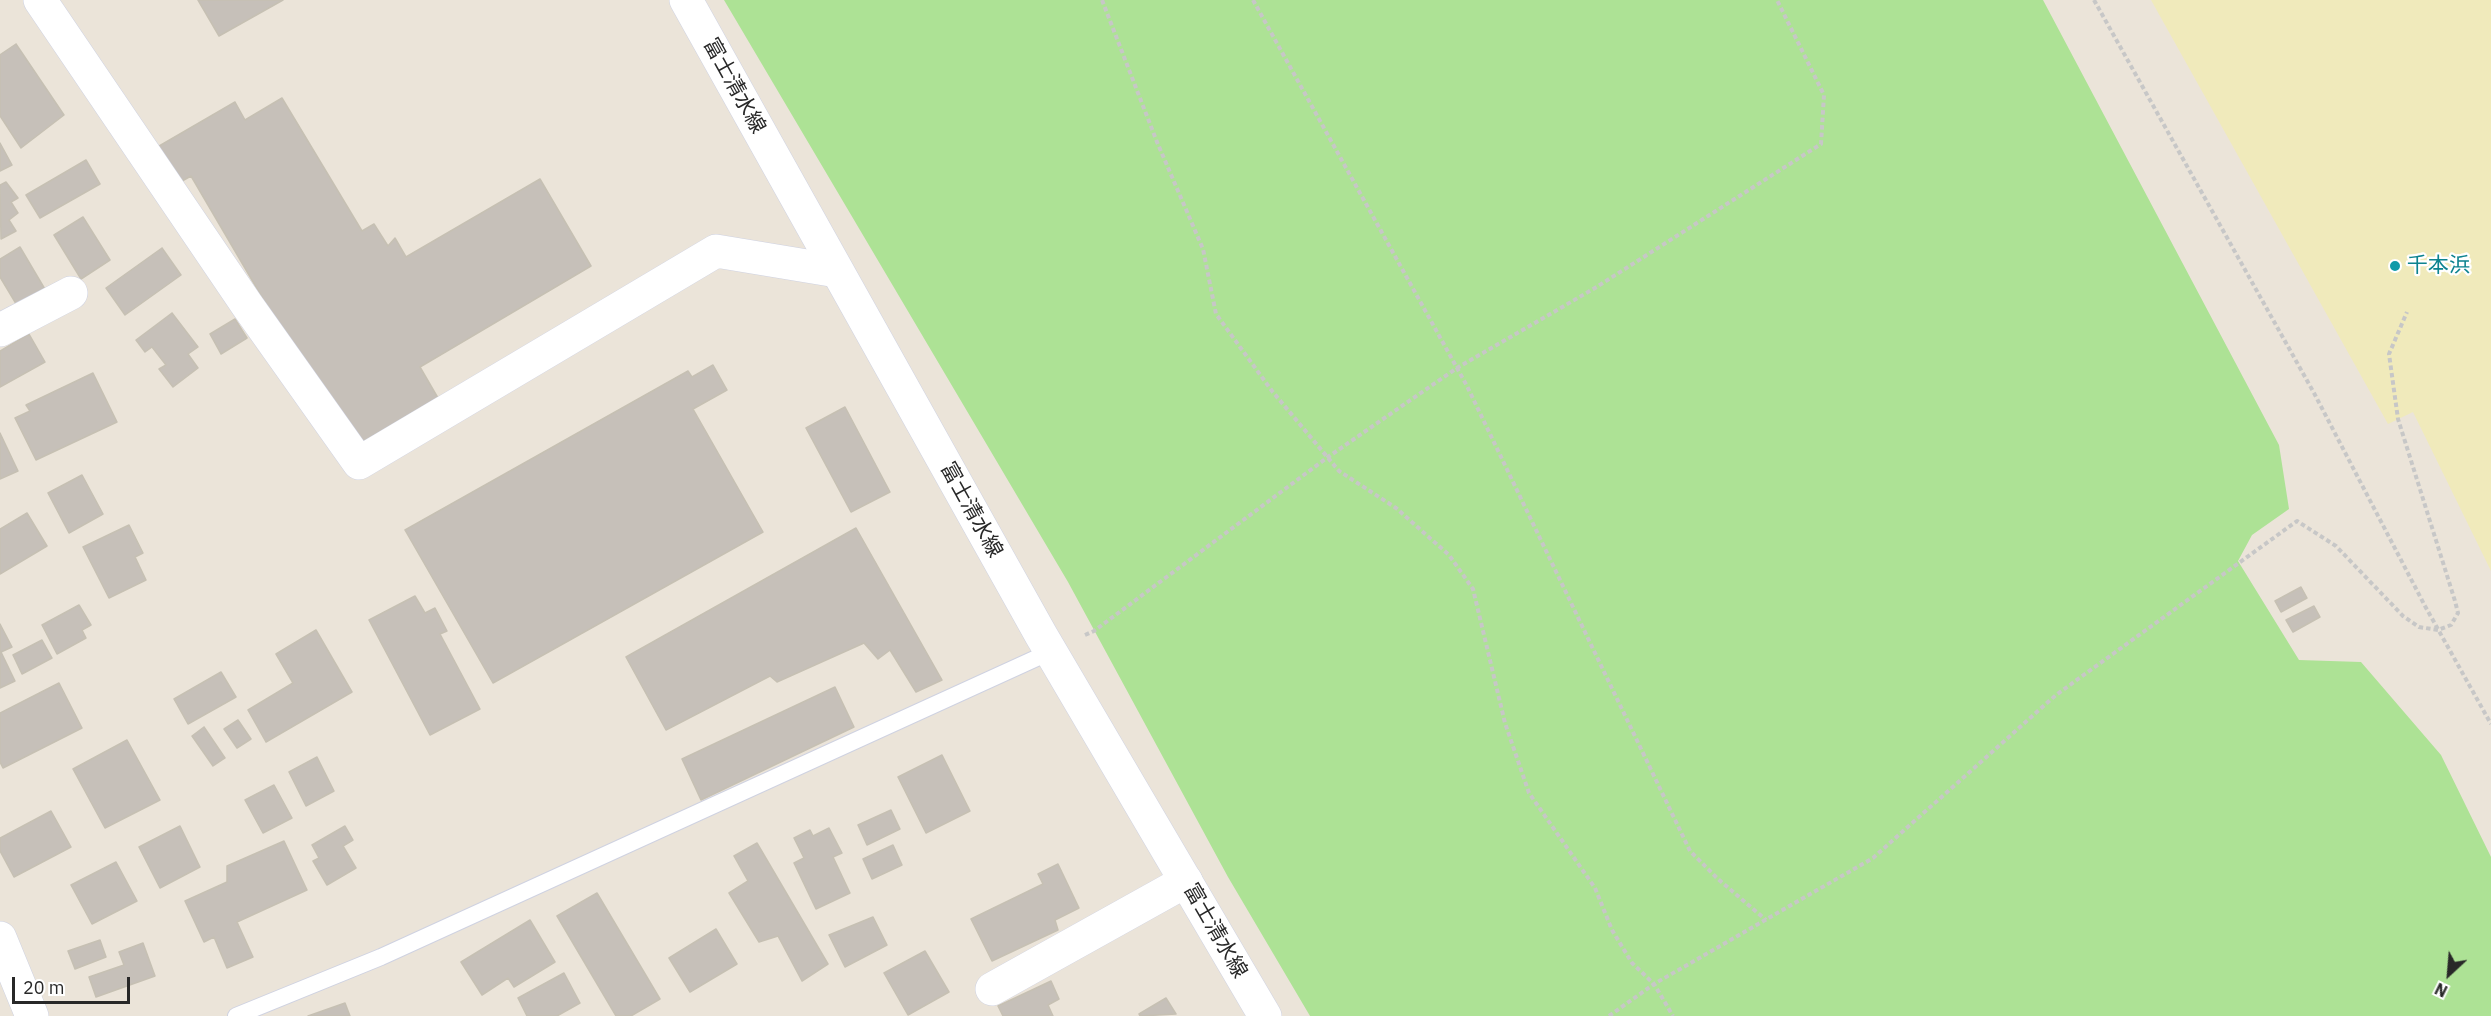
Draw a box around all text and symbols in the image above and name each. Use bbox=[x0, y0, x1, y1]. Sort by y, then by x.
street label: 富士清水線 bbox=[698, 34, 770, 138]
place label: 千本浜 bbox=[2407, 253, 2470, 279]
marker: 千本浜 bbox=[2388, 259, 2402, 273]
street label: 富士清水線 bbox=[935, 458, 1007, 562]
street label: 富士清水線 bbox=[1178, 879, 1252, 983]
north arrow bbox=[2419, 944, 2479, 1004]
scale bar bbox=[15, 965, 134, 1003]
text: 20 m bbox=[23, 976, 65, 999]
text: N bbox=[2432, 979, 2451, 1002]

